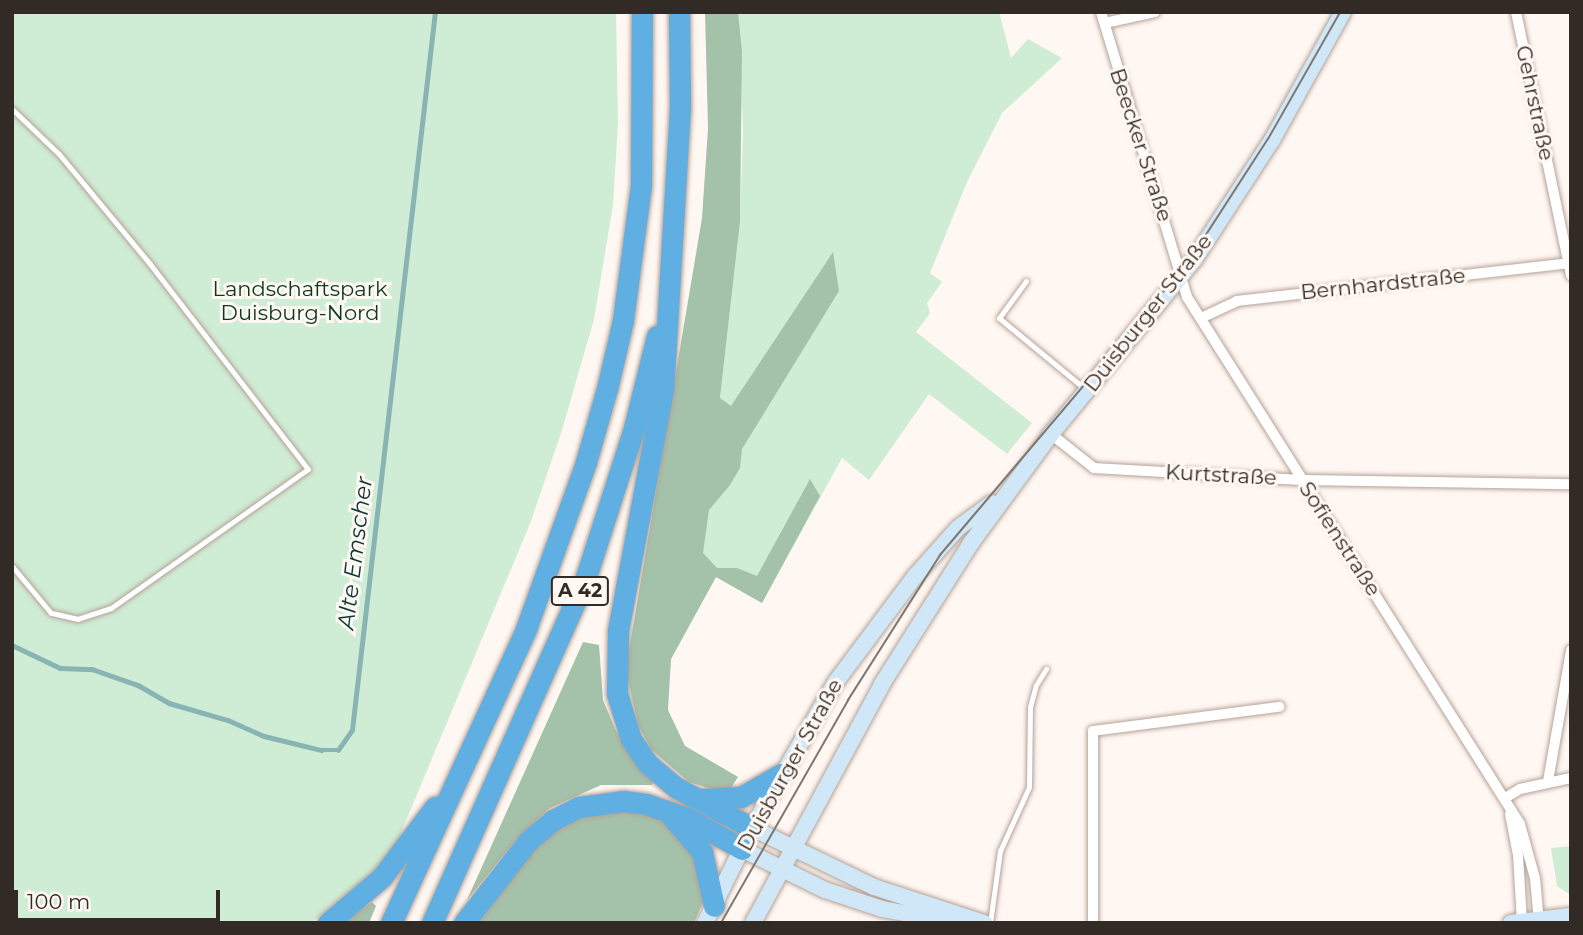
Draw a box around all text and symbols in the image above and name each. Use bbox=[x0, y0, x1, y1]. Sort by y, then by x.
street label: Gehrstraße bbox=[1511, 43, 1559, 163]
street label: Beecker Straße bbox=[1104, 65, 1178, 225]
street label: Duisburger Straße bbox=[1079, 229, 1217, 397]
street label: Bernhardstraße bbox=[1299, 263, 1467, 305]
park label: Landschaftspark Duisburg-Nord bbox=[213, 276, 387, 326]
street label: Kurtstraße bbox=[1165, 460, 1277, 490]
water label: Alte Emscher bbox=[332, 475, 378, 631]
street label: Sofienstraße bbox=[1294, 477, 1386, 601]
road number: A 42 bbox=[550, 576, 610, 606]
street label: Duisburger Straße bbox=[732, 675, 848, 855]
scale bar bbox=[18, 876, 224, 920]
text: 100 m bbox=[27, 889, 90, 914]

